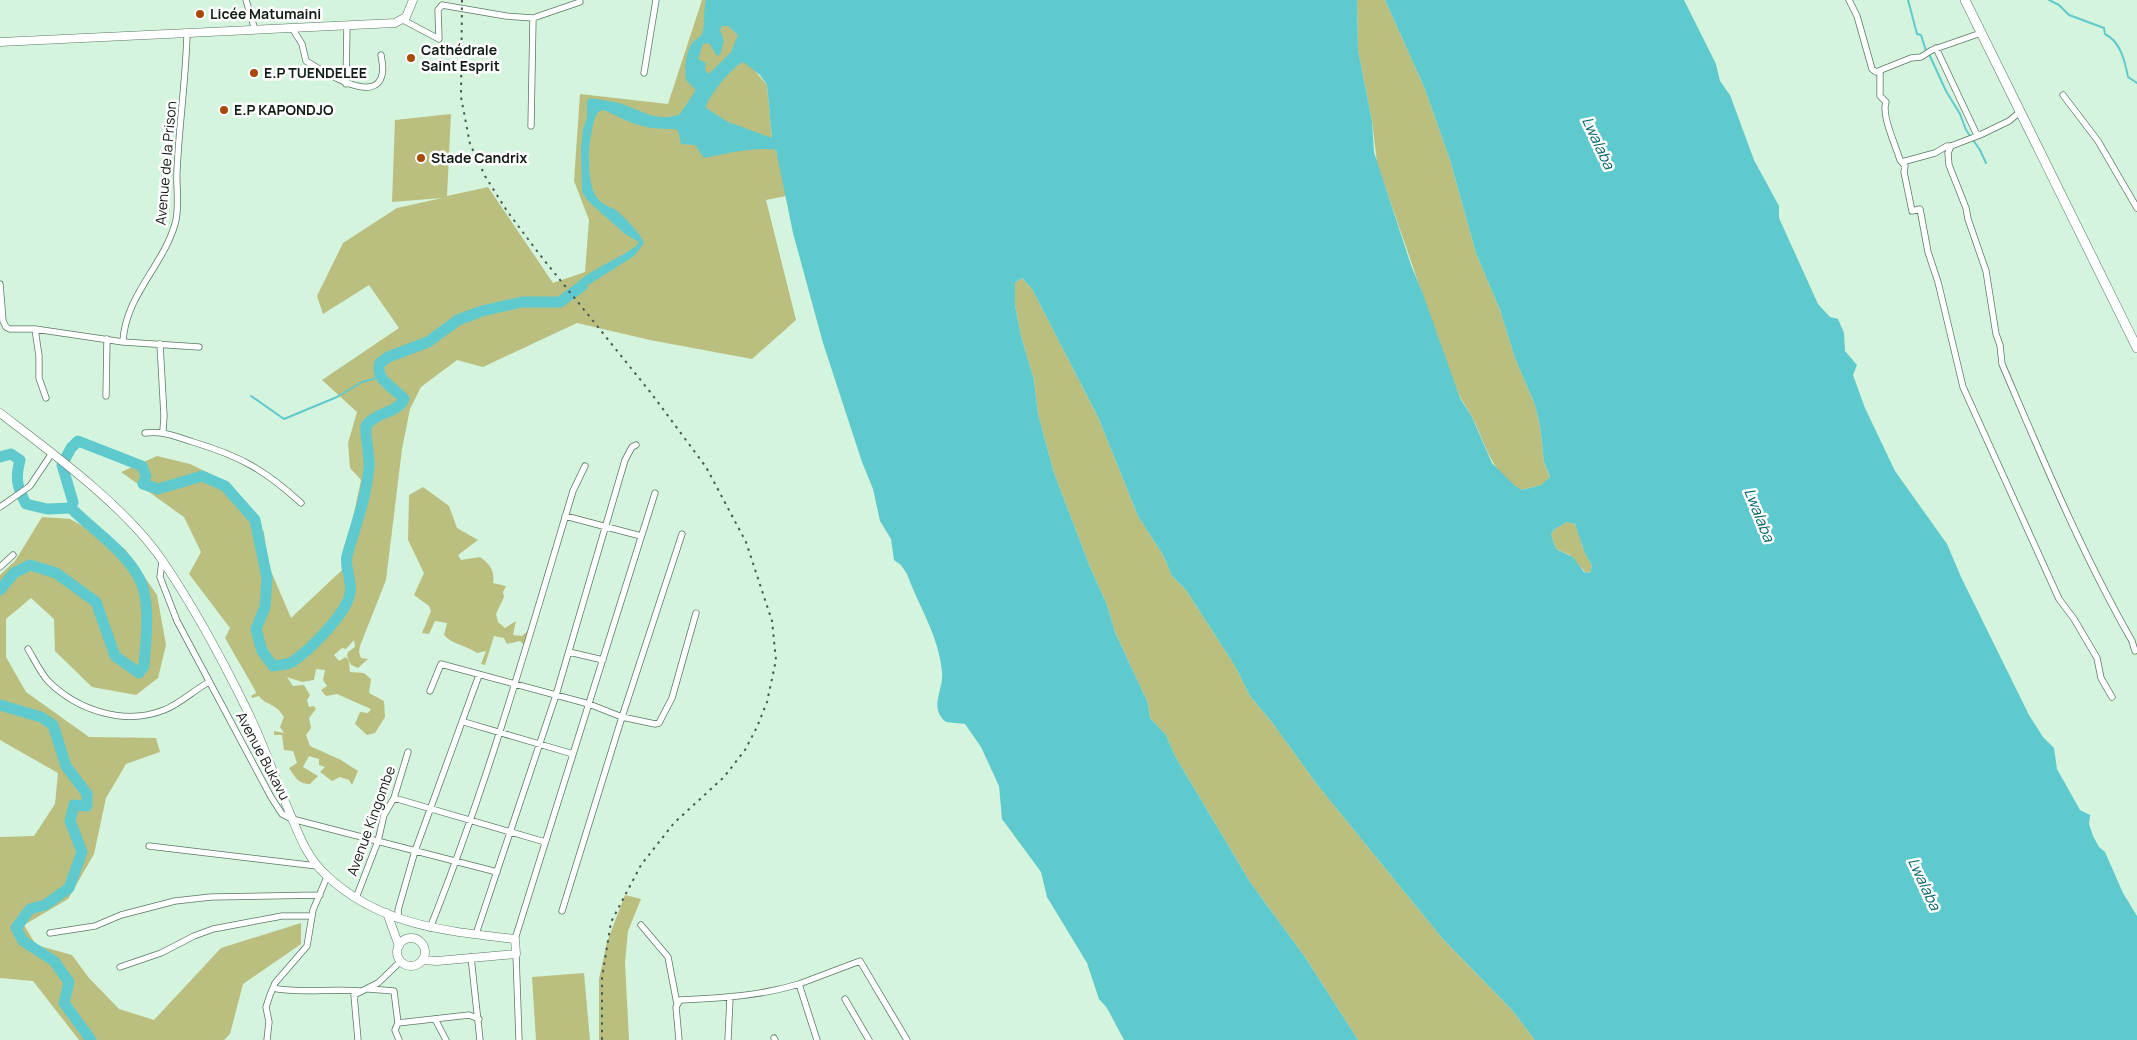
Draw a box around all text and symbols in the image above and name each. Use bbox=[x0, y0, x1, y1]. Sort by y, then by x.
place label: Licée Matumaini bbox=[210, 4, 321, 23]
marker: Licée Matumaini bbox=[194, 8, 206, 20]
place label: Cathédrale Saint Esprit bbox=[421, 40, 500, 75]
marker: Cathédrale Saint Esprit bbox=[405, 52, 417, 64]
place label: E.P TUENDELEE bbox=[264, 63, 367, 82]
marker: E.P TUENDELEE bbox=[248, 67, 260, 79]
street label: Avenue de la Prison bbox=[151, 100, 180, 226]
place label: E.P KAPONDJO bbox=[234, 100, 334, 119]
marker: E.P KAPONDJO bbox=[218, 104, 230, 116]
water label: Lwalaba bbox=[1577, 113, 1620, 173]
place label: Stade Candrix bbox=[431, 148, 527, 167]
marker: Stade Candrix bbox=[415, 152, 427, 164]
water label: Lwalaba bbox=[1739, 485, 1780, 545]
street label: Avenue Bukavu bbox=[232, 708, 295, 803]
street label: Avenue Kingombe bbox=[342, 763, 399, 878]
water label: Lwalaba bbox=[1903, 854, 1946, 914]

